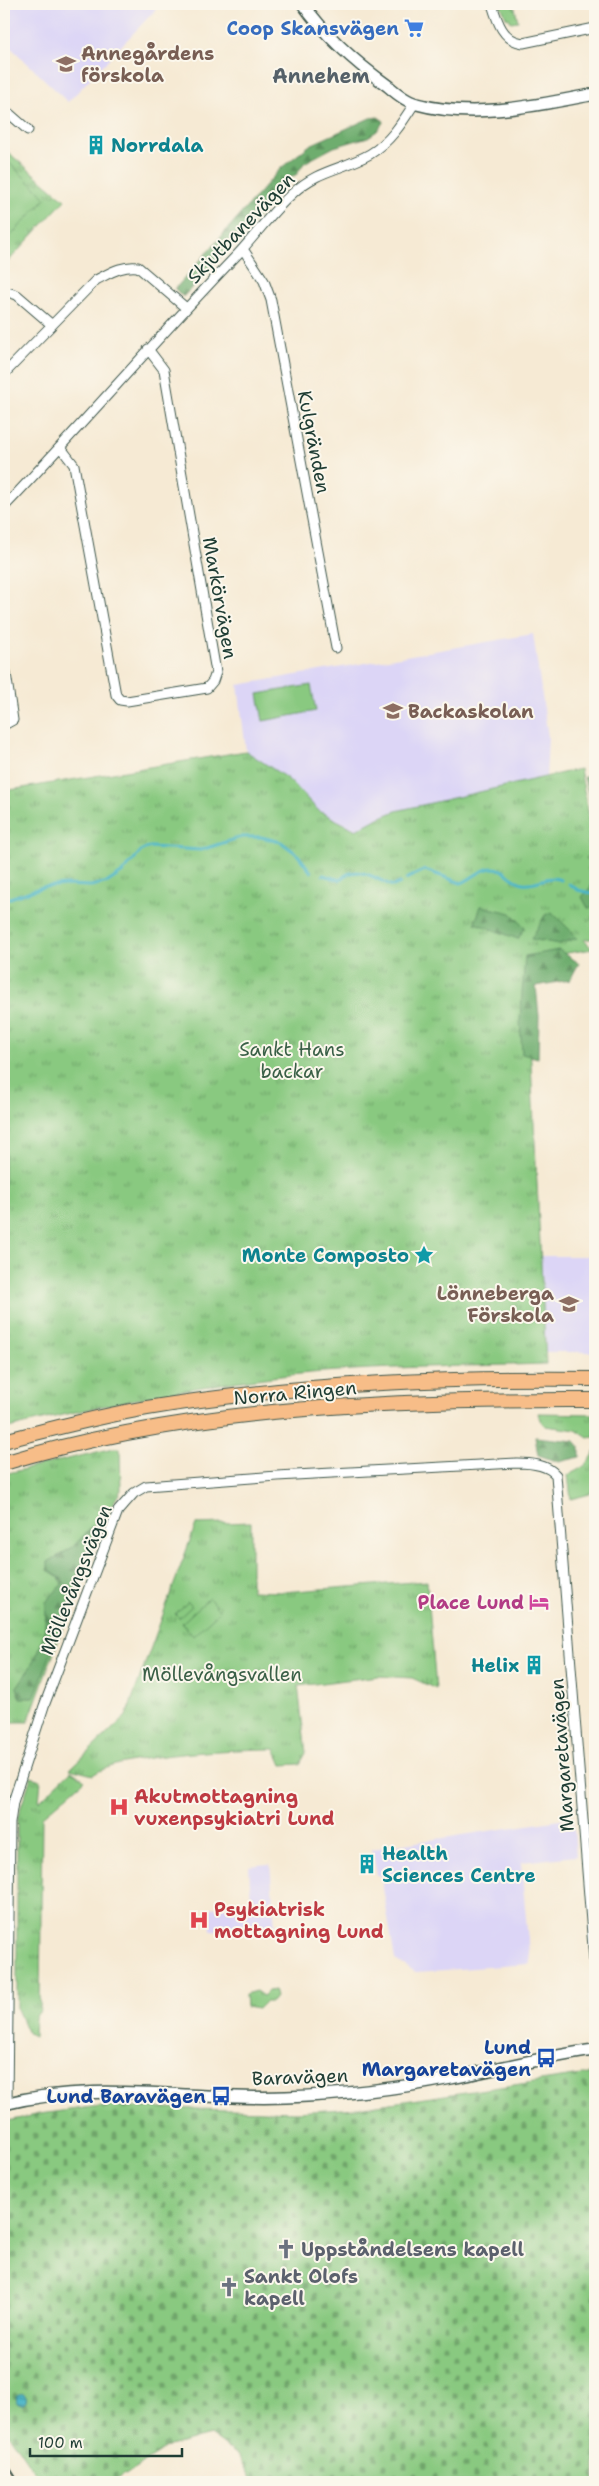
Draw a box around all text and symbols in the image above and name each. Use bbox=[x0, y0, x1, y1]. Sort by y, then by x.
place label: Coop Skansvägen bbox=[226, 16, 399, 41]
supermarket icon: Coop Skansvägen bbox=[403, 17, 425, 39]
place label: Annegårdens förskola bbox=[81, 41, 214, 88]
school or university icon: Annegårdens förskola bbox=[55, 53, 77, 75]
district label: Annehem bbox=[272, 63, 370, 89]
place label: Norrdala bbox=[111, 133, 204, 158]
building icon: Norrdala bbox=[85, 134, 107, 156]
street label: Skjutbanevägen bbox=[182, 167, 300, 289]
street label: Kulgränden bbox=[292, 388, 336, 496]
street label: Markörvägen bbox=[197, 535, 243, 661]
place label: Backaskolan bbox=[408, 699, 534, 724]
school or university icon: Backaskolan bbox=[382, 700, 404, 722]
park label: Sankt Hans backar bbox=[239, 1037, 345, 1084]
place label: Monte Composto bbox=[242, 1243, 409, 1268]
place icon: Monte Composto bbox=[413, 1244, 435, 1266]
place label: Lönneberga Förskola bbox=[437, 1281, 554, 1328]
school or university icon: Lönneberga Förskola bbox=[558, 1293, 580, 1315]
street label: Norra Ringen bbox=[232, 1375, 358, 1411]
street label: Möllevångsvägen bbox=[34, 1501, 118, 1659]
place label: Place Lund bbox=[417, 1590, 524, 1615]
hotel icon: Place Lund bbox=[528, 1591, 550, 1613]
place label: Helix bbox=[471, 1653, 519, 1678]
building icon: Helix bbox=[523, 1654, 545, 1676]
park label: Möllevångsvallen bbox=[142, 1662, 302, 1687]
street label: Margaretavägen bbox=[544, 1678, 580, 1832]
place label: Akutmottagning vuxenpsykiatri Lund bbox=[134, 1784, 335, 1831]
hospital icon: Akutmottagning vuxenpsykiatri Lund bbox=[108, 1796, 130, 1818]
place label: Health Sciences Centre bbox=[382, 1841, 536, 1888]
building icon: Health Sciences Centre bbox=[356, 1853, 378, 1875]
place label: Psykiatrisk mottagning Lund bbox=[214, 1897, 384, 1944]
hospital icon: Psykiatrisk mottagning Lund bbox=[188, 1909, 210, 1931]
place label: Lund Margaretavägen bbox=[362, 2035, 531, 2082]
bus stop icon: Lund Margaretavägen bbox=[535, 2047, 557, 2069]
street label: Baravägen bbox=[251, 2063, 349, 2091]
place label: Lund Baravägen bbox=[47, 2084, 206, 2109]
bus stop icon: Lund Baravägen bbox=[210, 2085, 232, 2107]
place label: Uppståndelsens kapell bbox=[301, 2237, 524, 2262]
church icon: Uppståndelsens kapell bbox=[275, 2238, 297, 2260]
place label: Sankt Olofs kapell bbox=[244, 2264, 358, 2311]
church icon: Sankt Olofs kapell bbox=[218, 2276, 240, 2298]
scale bar bbox=[30, 2426, 182, 2458]
text: 100 m bbox=[38, 2433, 83, 2453]

